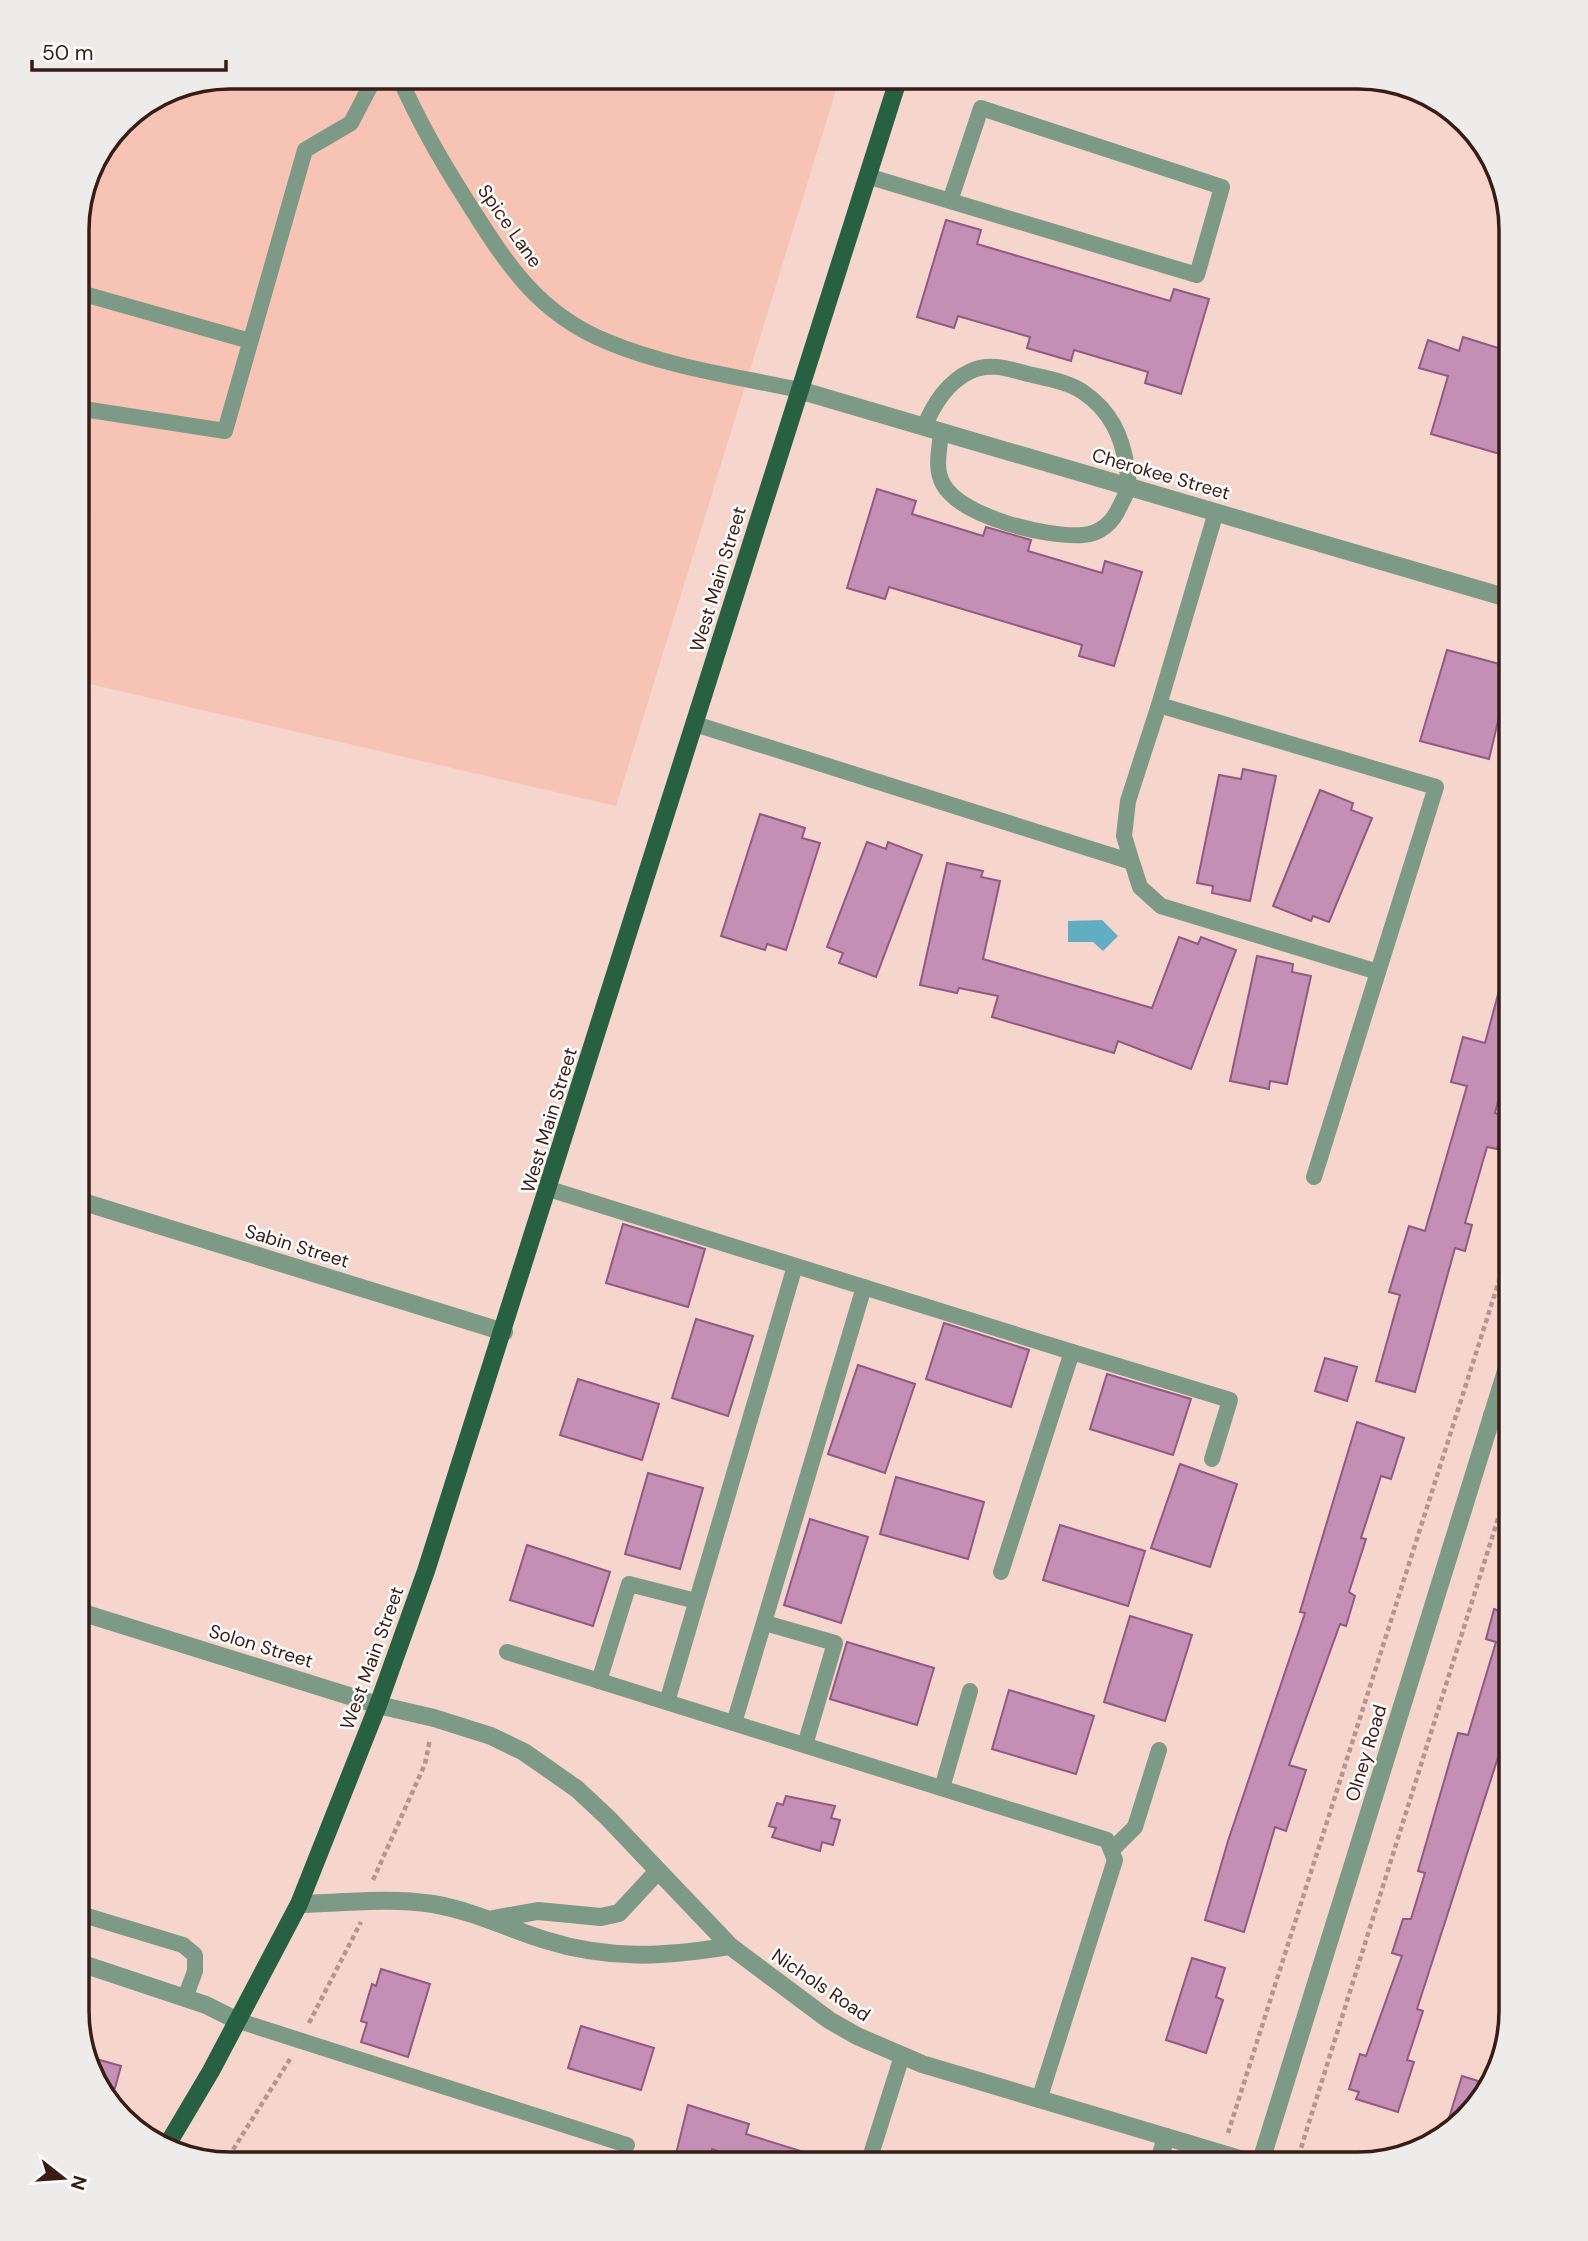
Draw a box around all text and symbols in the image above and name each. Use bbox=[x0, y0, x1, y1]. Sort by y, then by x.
scale bar bbox=[32, 28, 226, 72]
text: 50 m bbox=[42, 39, 93, 67]
street label: Spice Lane bbox=[472, 179, 548, 273]
street label: Cherokee Street bbox=[1089, 442, 1233, 506]
street label: West Main Street bbox=[684, 503, 752, 655]
street label: West Main Street bbox=[515, 1044, 583, 1196]
street label: Sabin Street bbox=[242, 1218, 352, 1274]
street label: West Main Street bbox=[335, 1583, 409, 1733]
street label: Solon Street bbox=[206, 1618, 316, 1674]
street label: Olney Road bbox=[1339, 1701, 1393, 1805]
street label: Nichols Road bbox=[767, 1943, 875, 2027]
north arrow bbox=[28, 2143, 98, 2213]
text: N bbox=[65, 2173, 93, 2193]

